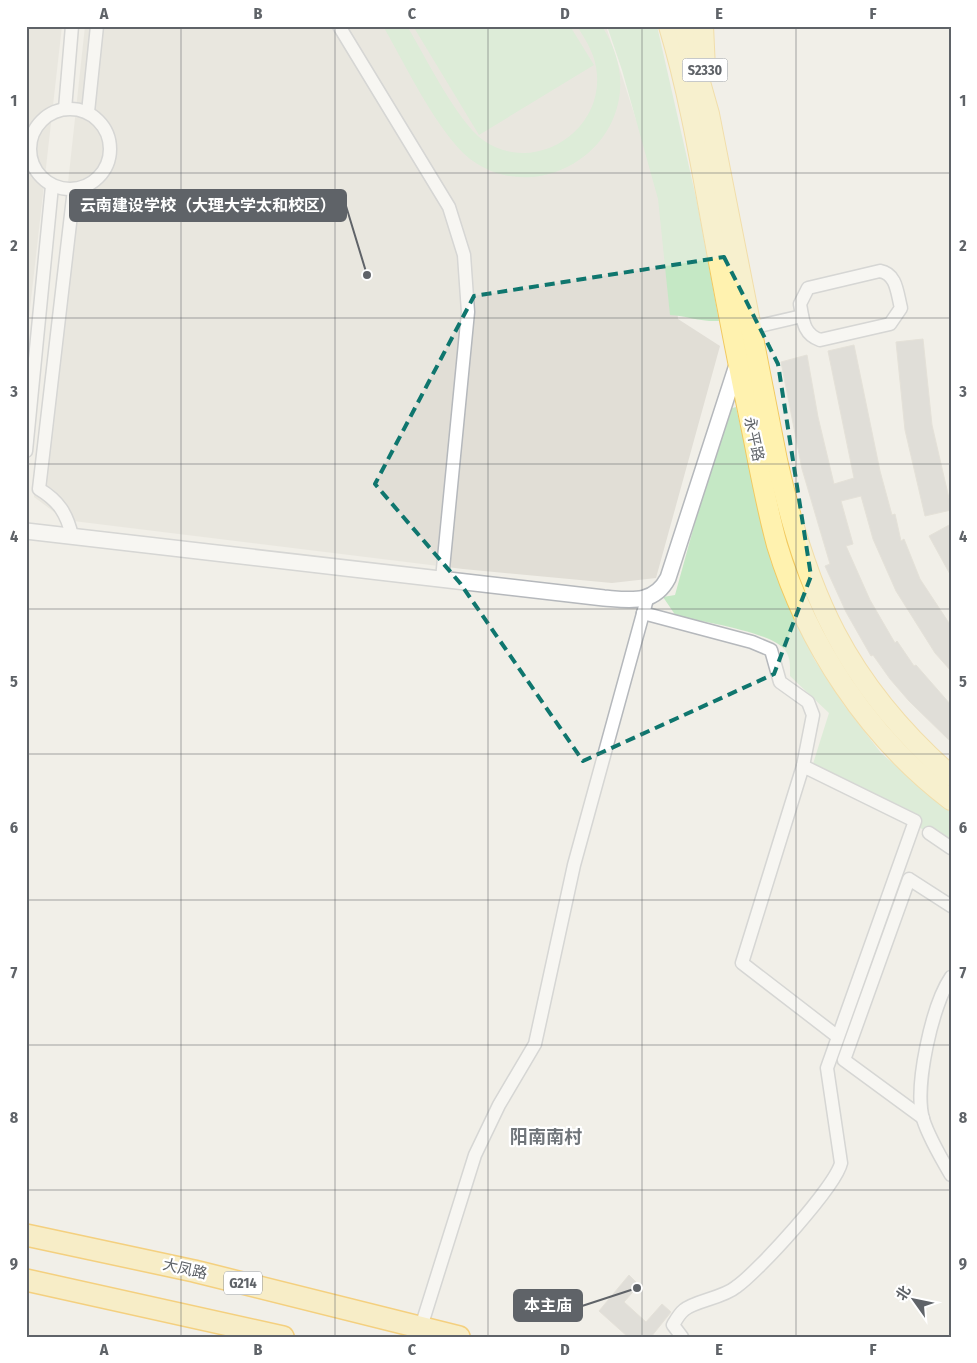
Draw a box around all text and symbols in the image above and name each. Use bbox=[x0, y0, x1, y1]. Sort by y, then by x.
text: A bbox=[99, 4, 109, 23]
text: B bbox=[254, 4, 263, 23]
text: C bbox=[408, 4, 417, 23]
text: D bbox=[560, 4, 570, 23]
text: E bbox=[715, 4, 723, 23]
text: F bbox=[869, 4, 877, 23]
road number: S2330 bbox=[682, 58, 728, 82]
text: 1 bbox=[11, 91, 17, 110]
text: 1 bbox=[960, 91, 966, 110]
callout: 云南建设学校（大理大学太和校区） bbox=[70, 190, 346, 221]
text: 云南建设学校（大理大学太和校区） bbox=[80, 196, 336, 215]
text: 2 bbox=[9, 236, 18, 255]
text: 2 bbox=[958, 236, 967, 255]
text: 3 bbox=[9, 382, 18, 401]
text: 3 bbox=[958, 382, 967, 401]
street label: 永平路 bbox=[741, 415, 767, 463]
text: 4 bbox=[10, 527, 18, 546]
text: 4 bbox=[959, 527, 967, 546]
text: 5 bbox=[10, 672, 18, 691]
text: 5 bbox=[959, 672, 967, 691]
text: 6 bbox=[10, 818, 18, 837]
text: 6 bbox=[959, 818, 967, 837]
text: 7 bbox=[11, 963, 18, 982]
text: 7 bbox=[960, 963, 967, 982]
text: 8 bbox=[10, 1108, 19, 1127]
text: 8 bbox=[959, 1108, 968, 1127]
district label: 阳南南村 bbox=[510, 1126, 582, 1148]
text: 9 bbox=[10, 1254, 18, 1273]
text: 9 bbox=[959, 1254, 967, 1273]
street label: 大凤路 bbox=[161, 1255, 209, 1283]
road number: G214 bbox=[224, 1272, 262, 1295]
north arrow bbox=[890, 1276, 940, 1326]
text: 北 bbox=[893, 1283, 914, 1304]
callout: 本主庙 bbox=[514, 1290, 582, 1321]
text: 本主庙 bbox=[524, 1296, 572, 1315]
text: A bbox=[99, 1340, 109, 1359]
text: B bbox=[254, 1340, 263, 1359]
text: C bbox=[408, 1340, 417, 1359]
text: D bbox=[560, 1340, 570, 1359]
text: E bbox=[715, 1340, 723, 1359]
text: F bbox=[869, 1340, 877, 1359]

